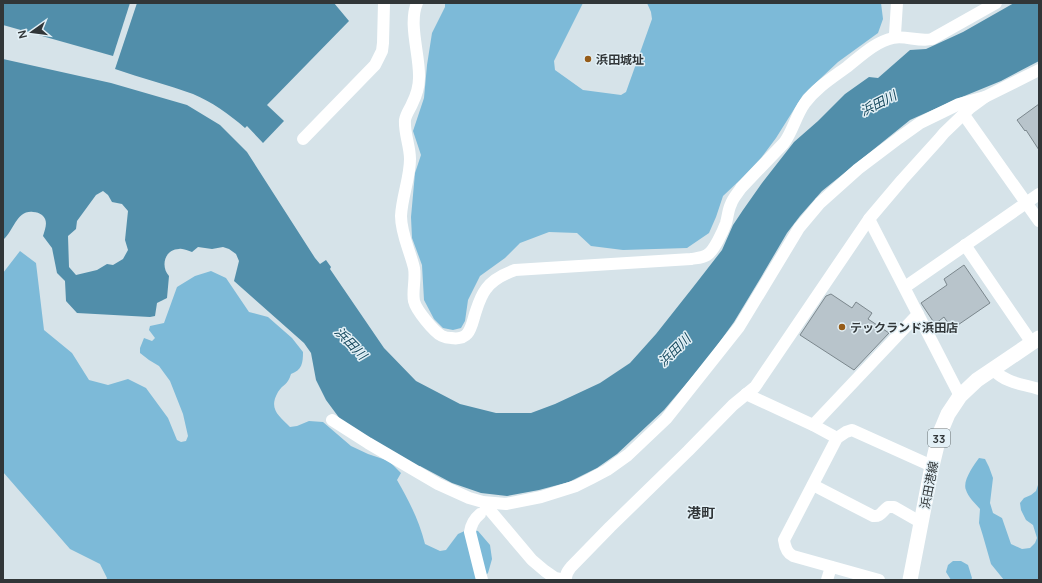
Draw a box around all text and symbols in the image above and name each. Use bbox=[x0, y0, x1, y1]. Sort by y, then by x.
north arrow bbox=[12, 12, 52, 52]
text: N bbox=[14, 29, 30, 40]
place label: 浜田城址 bbox=[596, 51, 644, 68]
marker: 浜田城址 bbox=[583, 54, 593, 64]
water label: 浜田川 bbox=[857, 85, 901, 120]
place label: テックランド浜田店 bbox=[850, 319, 958, 336]
marker: テックランド浜田店 bbox=[837, 322, 847, 332]
water label: 浜田川 bbox=[331, 323, 372, 365]
water label: 浜田川 bbox=[654, 328, 696, 370]
road number: 33 bbox=[928, 429, 950, 447]
street label: 浜田港線 bbox=[916, 460, 942, 510]
district label: 港町 bbox=[687, 503, 715, 522]

